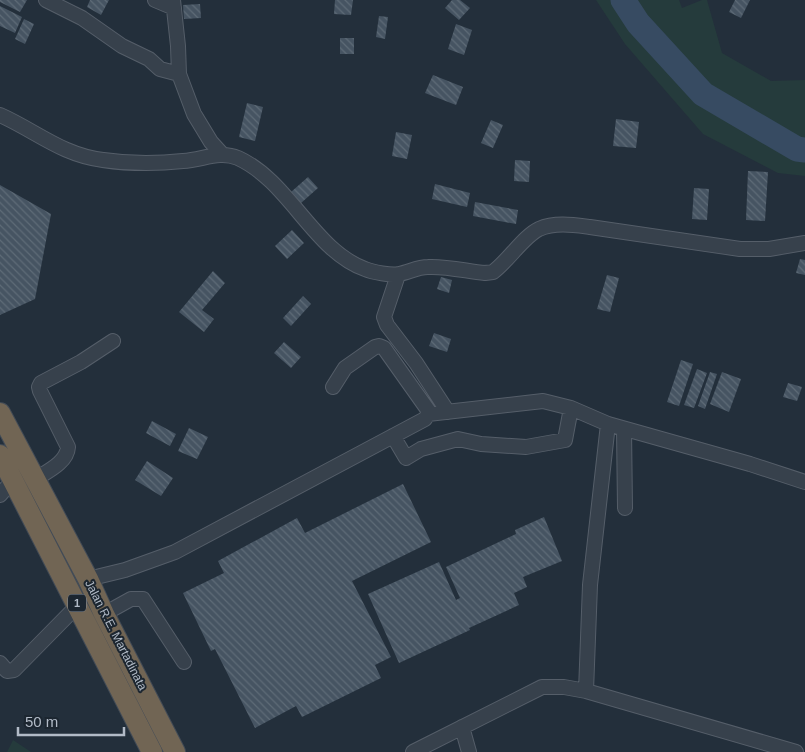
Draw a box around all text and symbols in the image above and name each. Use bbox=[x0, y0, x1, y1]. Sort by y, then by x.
street label: Jalan R.E. Martadinata bbox=[82, 577, 150, 693]
road number: 1 bbox=[68, 594, 86, 612]
scale bar bbox=[18, 704, 124, 736]
text: 50 m bbox=[25, 713, 58, 730]

